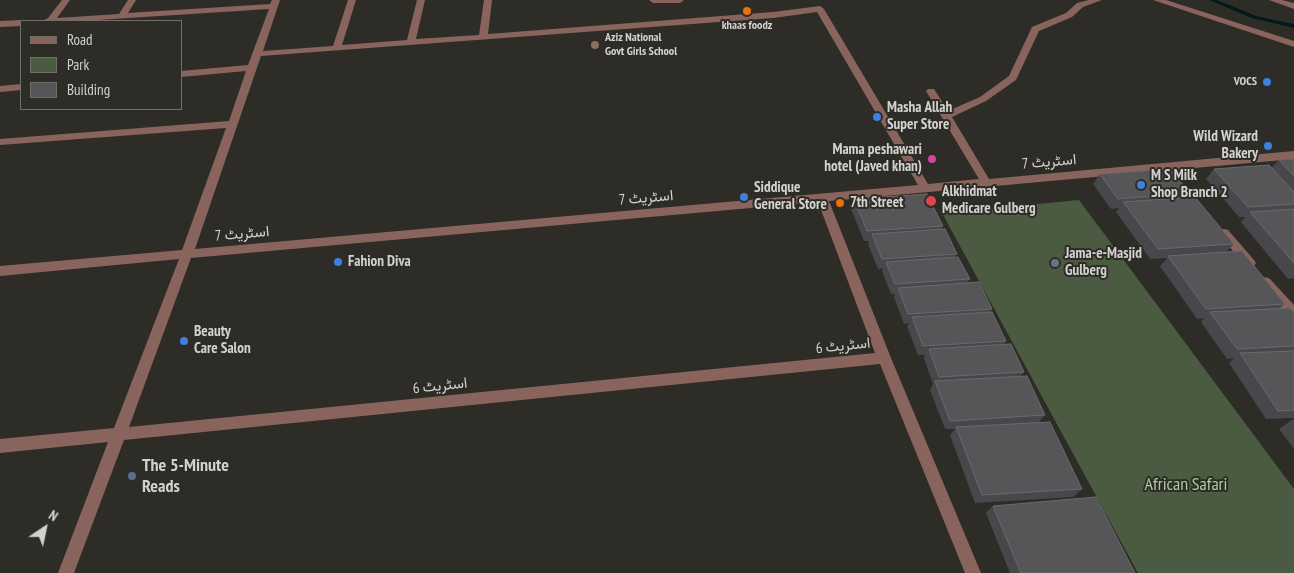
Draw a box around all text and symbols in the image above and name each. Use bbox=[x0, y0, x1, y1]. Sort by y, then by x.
marker: khaas foodz bbox=[741, 5, 753, 17]
place label: khaas foodz bbox=[722, 19, 772, 33]
legend bbox=[20, 20, 182, 110]
text: Road bbox=[67, 30, 93, 49]
place label: Aziz National Govt Girls School bbox=[605, 31, 677, 59]
marker: Aziz National Govt Girls School bbox=[589, 39, 601, 51]
text: Park bbox=[67, 55, 89, 74]
place label: VOCS bbox=[1234, 75, 1257, 89]
marker: VOCS bbox=[1261, 76, 1273, 88]
text: Building bbox=[67, 80, 110, 99]
place label: Masha Allah Super Store bbox=[887, 99, 952, 134]
marker: Masha Allah Super Store bbox=[871, 111, 883, 123]
place label: Wild Wizard Bakery bbox=[1193, 128, 1258, 163]
marker: Wild Wizard Bakery bbox=[1262, 140, 1274, 152]
place label: Mama peshawari hotel (Javed khan) bbox=[824, 141, 922, 176]
street label: اسٹریٹ 7 bbox=[1021, 151, 1077, 173]
marker: Mama peshawari hotel (Javed khan) bbox=[926, 153, 938, 165]
place label: M S Milk Shop Branch 2 bbox=[1151, 167, 1228, 202]
place label: Siddique General Store bbox=[754, 179, 827, 214]
marker: M S Milk Shop Branch 2 bbox=[1135, 179, 1147, 191]
place label: Alkhidmat Medicare Gulberg bbox=[942, 183, 1036, 218]
street label: اسٹریٹ 7 bbox=[618, 187, 674, 209]
marker: Siddique General Store bbox=[738, 191, 750, 203]
place label: 7th Street bbox=[850, 194, 903, 212]
marker: Alkhidmat Medicare Gulberg bbox=[924, 194, 938, 208]
marker: 7th Street bbox=[834, 197, 846, 209]
street label: اسٹریٹ 7 bbox=[214, 223, 270, 245]
place label: Jama-e-Masjid Gulberg bbox=[1065, 245, 1142, 280]
place label: Fahion Diva bbox=[348, 253, 411, 271]
marker: Fahion Diva bbox=[332, 256, 344, 268]
marker: Jama-e-Masjid Gulberg bbox=[1049, 257, 1061, 269]
place label: Beauty Care Salon bbox=[194, 323, 251, 358]
street label: اسٹریٹ 6 bbox=[815, 334, 871, 358]
marker: Beauty Care Salon bbox=[178, 335, 190, 347]
street label: اسٹریٹ 6 bbox=[412, 374, 468, 398]
place label: The 5-Minute Reads bbox=[142, 455, 229, 498]
marker: The 5-Minute Reads bbox=[126, 470, 138, 482]
park label: African Safari bbox=[1145, 474, 1227, 496]
north arrow bbox=[20, 503, 70, 553]
text: N bbox=[45, 506, 62, 525]

